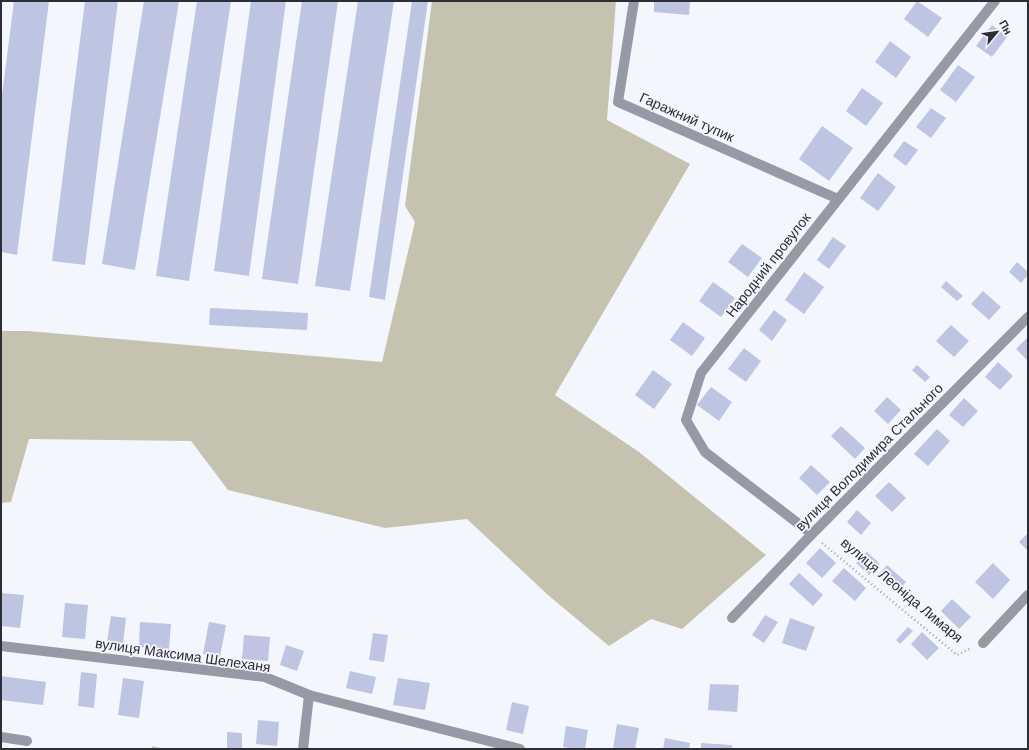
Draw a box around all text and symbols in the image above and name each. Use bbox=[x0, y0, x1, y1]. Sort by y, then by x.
north arrow bbox=[977, 12, 1017, 52]
text: Пн bbox=[996, 17, 1015, 37]
street label: Гаражний тупик bbox=[637, 88, 738, 146]
street label: Народний провулок bbox=[722, 208, 815, 321]
street label: вулиця Володимира Стального bbox=[791, 379, 947, 535]
street label: вулиця Леоніда Лимаря bbox=[837, 534, 967, 646]
street label: вулиця Максима Шелеханя bbox=[94, 634, 272, 676]

